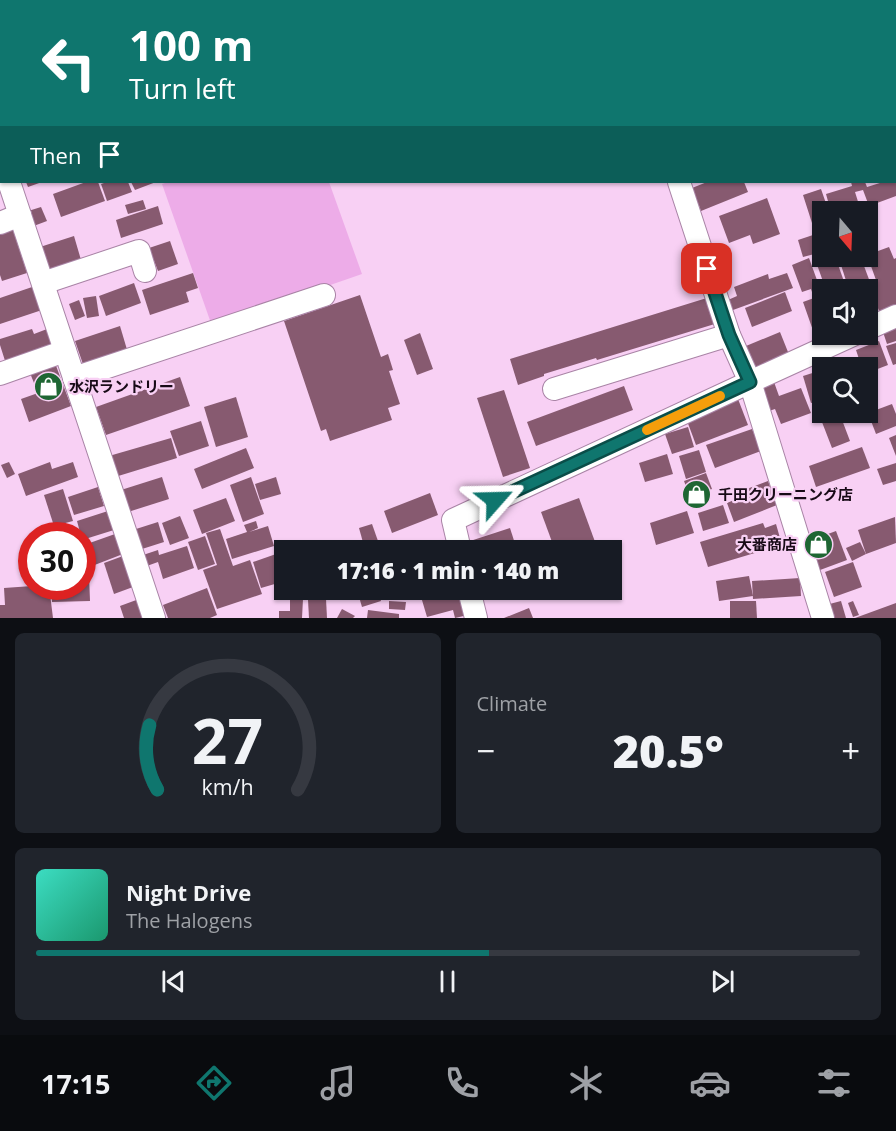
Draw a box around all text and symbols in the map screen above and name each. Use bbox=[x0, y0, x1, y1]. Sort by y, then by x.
text: 100 m bbox=[129, 16, 253, 73]
icon: left bbox=[30, 24, 108, 102]
text: Turn left bbox=[129, 70, 236, 107]
icon: arrive bbox=[93, 138, 126, 171]
text: Then bbox=[30, 140, 81, 170]
north arrow bbox=[812, 201, 878, 267]
map controls bbox=[812, 201, 878, 423]
pin bbox=[681, 243, 732, 294]
icon: arrive bbox=[690, 252, 723, 285]
button: sound bbox=[812, 279, 878, 345]
button: search bbox=[812, 357, 878, 423]
shop icon: 水沢ランドリー bbox=[32, 371, 64, 403]
place label: 水沢ランドリー bbox=[69, 376, 174, 396]
position arrow bbox=[463, 468, 527, 532]
shop icon: 千田クリーニング店 bbox=[681, 479, 713, 511]
place label: 千田クリーニング店 bbox=[718, 484, 853, 504]
speed limit sign: 30 bbox=[18, 522, 96, 600]
shop icon: 大番商店 bbox=[802, 529, 834, 561]
place label: 大番商店 bbox=[737, 534, 797, 554]
text: 17:16 · 1 min · 140 m bbox=[337, 555, 559, 585]
text: Climate bbox=[477, 690, 547, 717]
text: 27 bbox=[192, 697, 263, 782]
text: 20.5° bbox=[613, 720, 724, 781]
text: − bbox=[477, 728, 495, 773]
text: + bbox=[841, 728, 860, 773]
text: km/h bbox=[202, 772, 254, 801]
text: Night Drive bbox=[126, 877, 251, 907]
text: The Halogens bbox=[126, 907, 253, 934]
icon: previous bbox=[157, 965, 190, 998]
icon: pause bbox=[431, 965, 464, 998]
icon: next bbox=[706, 965, 739, 998]
icon: directions bbox=[193, 1062, 235, 1104]
icon: music bbox=[317, 1062, 359, 1104]
icon: phone bbox=[441, 1062, 483, 1104]
icon: climate bbox=[565, 1062, 607, 1104]
icon: car bbox=[689, 1062, 731, 1104]
icon: filters bbox=[813, 1062, 855, 1104]
text: 17:15 bbox=[41, 1065, 110, 1102]

